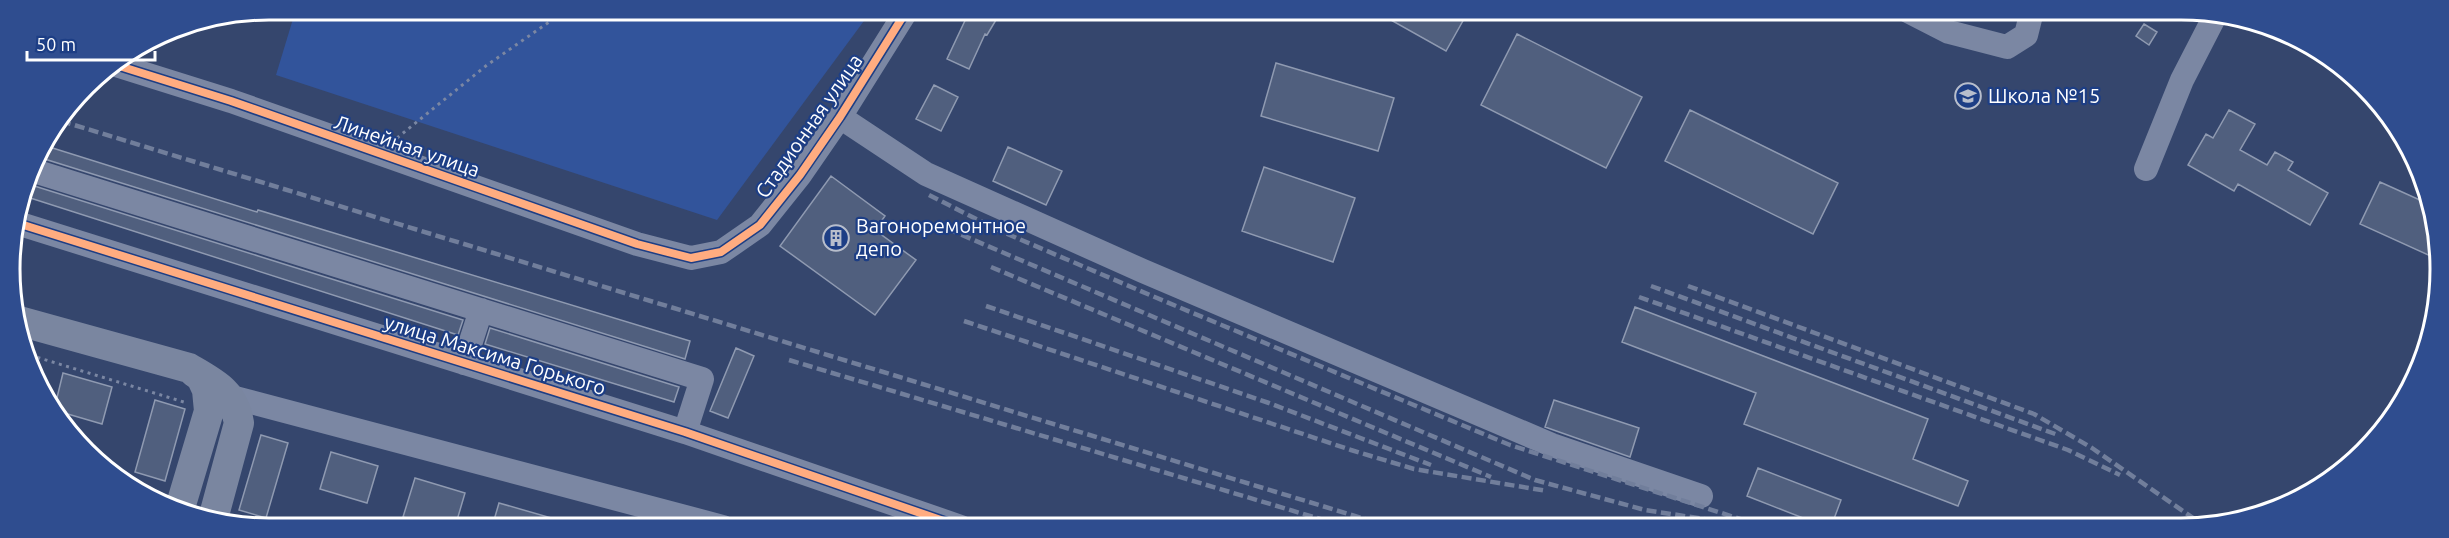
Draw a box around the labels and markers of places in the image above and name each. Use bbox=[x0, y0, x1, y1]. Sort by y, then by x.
school or university icon: Школа №15 bbox=[1953, 81, 1983, 111]
place label: Школа №15 bbox=[1988, 84, 2100, 107]
place label: Вагоноремонтное депо bbox=[856, 214, 1026, 260]
building icon: Вагоноремонтное депо bbox=[821, 223, 851, 253]

